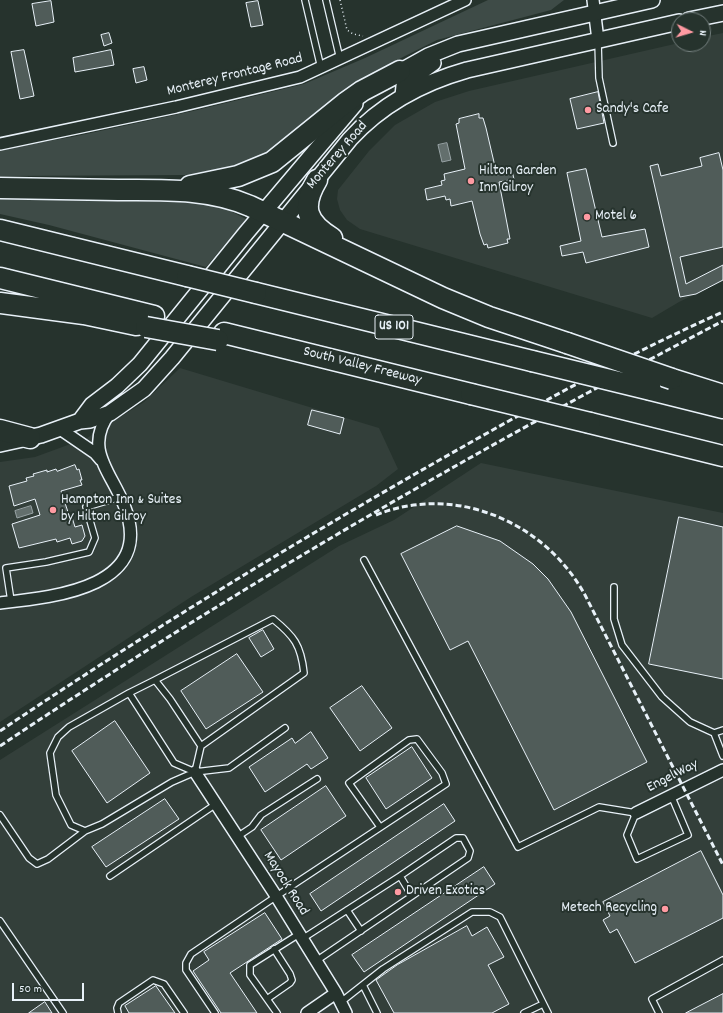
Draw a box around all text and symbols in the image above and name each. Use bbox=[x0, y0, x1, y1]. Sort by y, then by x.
north arrow bbox=[671, 12, 711, 52]
text: N bbox=[694, 30, 710, 36]
street label: Monterey Frontage Road bbox=[165, 50, 305, 102]
place label: Sandy's Cafe bbox=[596, 101, 669, 119]
marker: Sandy's Cafe bbox=[583, 105, 593, 115]
street label: Monterey Road bbox=[304, 118, 372, 194]
place label: Hilton Garden Inn Gilroy bbox=[479, 163, 556, 198]
marker: Hilton Garden Inn Gilroy bbox=[466, 176, 476, 186]
place label: Motel 6 bbox=[595, 208, 637, 226]
marker: Motel 6 bbox=[582, 212, 592, 222]
road number: US 101 bbox=[375, 315, 413, 339]
street label: South Valley Freeway bbox=[301, 344, 423, 390]
place label: Hampton Inn & Suites by Hilton Gilroy bbox=[61, 492, 182, 527]
marker: Hampton Inn & Suites by Hilton Gilroy bbox=[48, 505, 58, 515]
street label: Engel Way bbox=[644, 756, 702, 798]
street label: Mayock Road bbox=[258, 849, 312, 919]
place label: Driven Exotics bbox=[406, 883, 485, 901]
marker: Driven Exotics bbox=[393, 887, 403, 897]
place label: Metech Recycling bbox=[561, 900, 657, 918]
marker: Metech Recycling bbox=[660, 904, 670, 914]
scale bar bbox=[14, 975, 86, 1001]
text: 50 m bbox=[19, 981, 42, 998]

